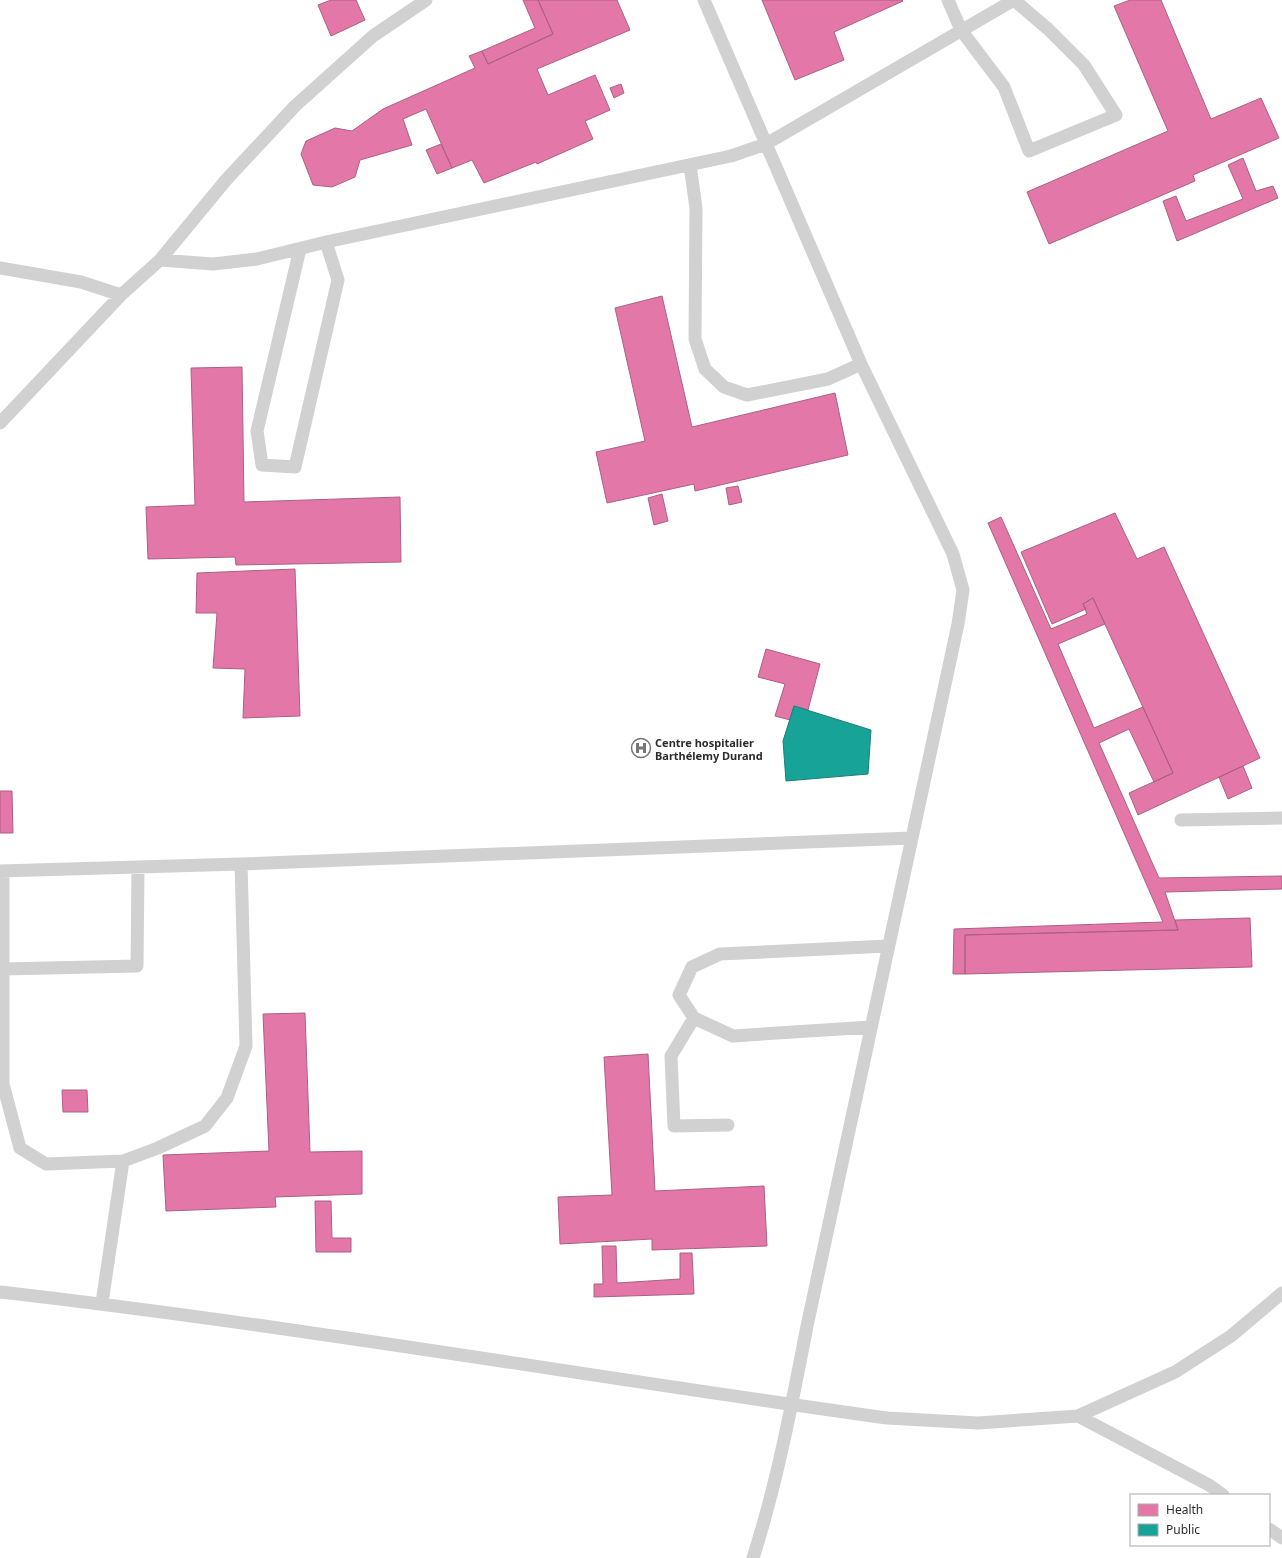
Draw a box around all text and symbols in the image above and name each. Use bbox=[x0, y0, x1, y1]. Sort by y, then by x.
place label: Centre hospitalier Barthélemy Durand bbox=[655, 735, 763, 763]
hospital icon: Centre hospitalier Barthélemy Durand bbox=[630, 737, 652, 759]
legend bbox=[1130, 1494, 1270, 1546]
text: Health bbox=[1166, 1501, 1203, 1518]
text: Public bbox=[1166, 1521, 1200, 1538]

